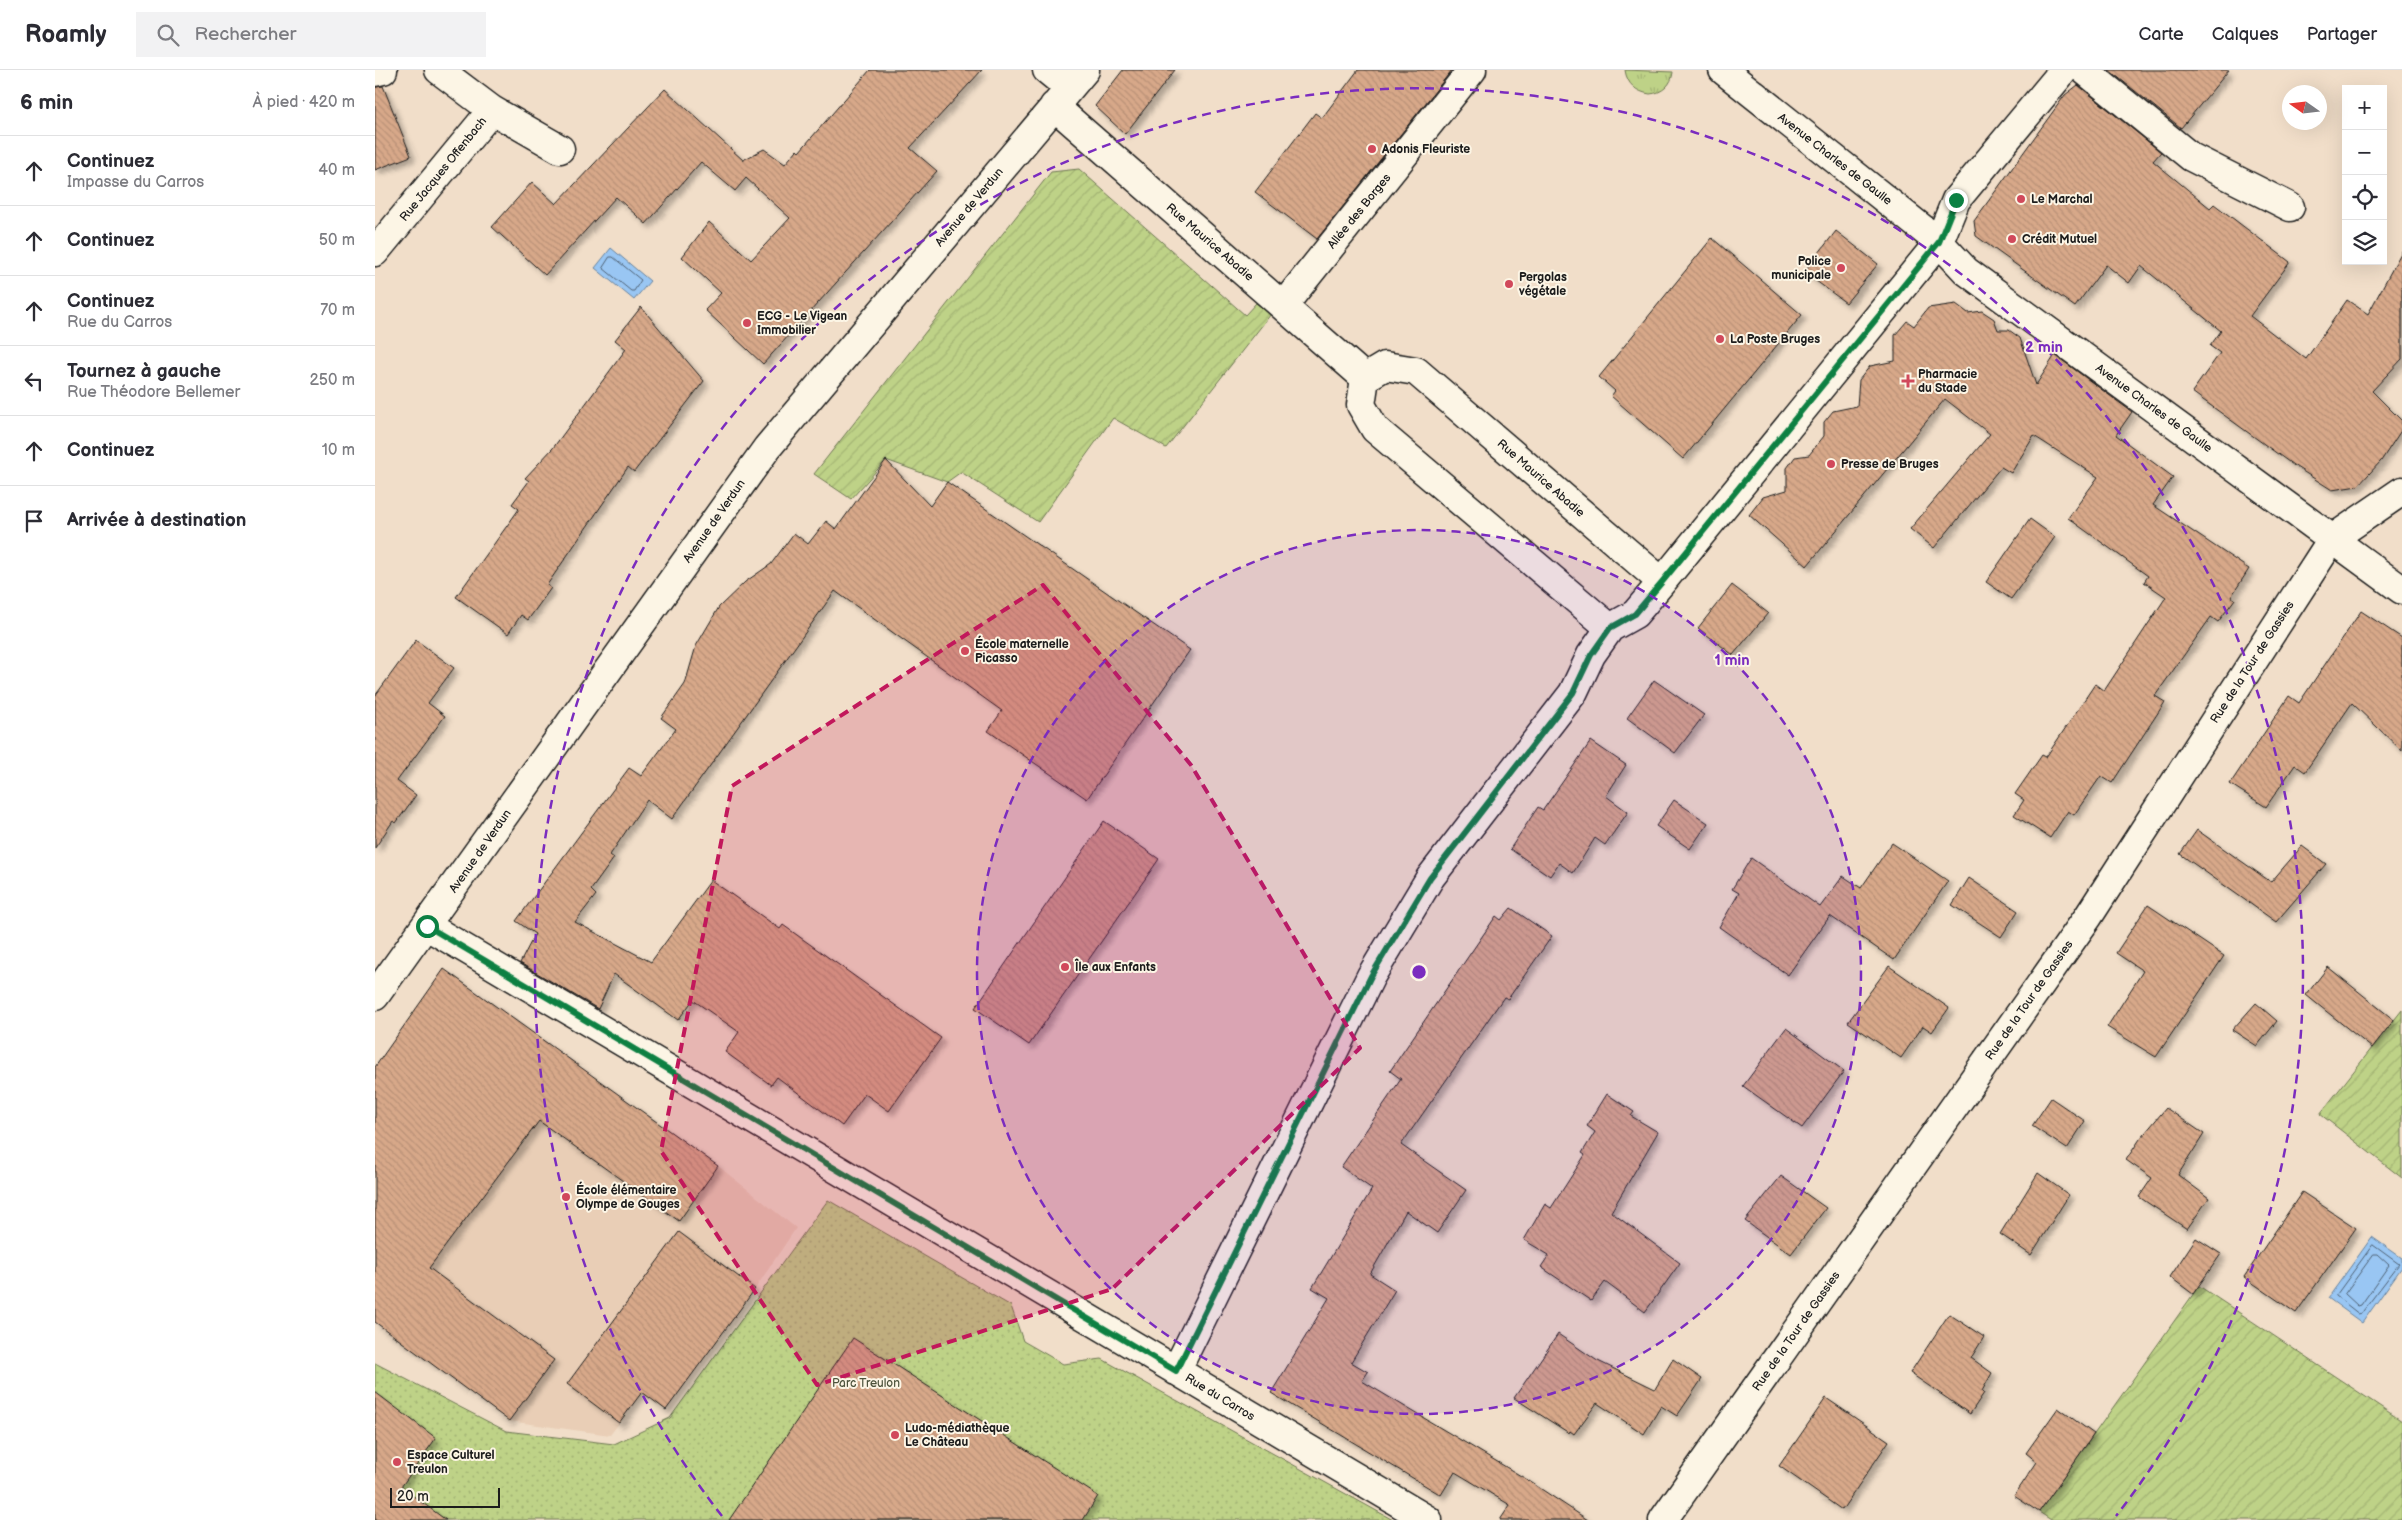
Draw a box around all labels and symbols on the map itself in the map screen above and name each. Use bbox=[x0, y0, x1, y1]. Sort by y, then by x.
north arrow bbox=[2282, 85, 2327, 130]
street label: Avenue Charles de Gaulle bbox=[1775, 110, 1895, 209]
street label: Rue Jacques Offenbach bbox=[397, 114, 490, 225]
place label: Adonis Fleuriste bbox=[1381, 142, 1470, 157]
marker: Adonis Fleuriste bbox=[1366, 143, 1378, 155]
street label: Avenue de Verdun bbox=[932, 165, 1007, 250]
street label: Allée des Borges bbox=[1324, 171, 1394, 252]
route end bbox=[1945, 189, 1968, 212]
place label: Le Marchal bbox=[2031, 192, 2093, 207]
marker: Le Marchal bbox=[2015, 193, 2027, 205]
street label: Rue Maurice Abadie bbox=[1163, 200, 1256, 284]
place label: Crédit Mutuel bbox=[2022, 232, 2097, 247]
marker: Crédit Mutuel bbox=[2006, 233, 2018, 245]
place label: Police municipale bbox=[1771, 254, 1831, 283]
marker: Police municipale bbox=[1835, 262, 1847, 274]
place label: Pergolas végétale bbox=[1518, 270, 1567, 299]
marker: Pergolas végétale bbox=[1503, 278, 1515, 290]
place label: ECG - Le Vigean Immobilier bbox=[757, 309, 848, 338]
marker: ECG - Le Vigean Immobilier bbox=[741, 317, 753, 329]
place label: La Poste Bruges bbox=[1730, 332, 1820, 347]
marker: La Poste Bruges bbox=[1714, 333, 1726, 345]
text: 2 min bbox=[2025, 338, 2063, 357]
street label: Avenue Charles de Gaulle bbox=[2092, 361, 2215, 456]
place label: Pharmacie du Stade bbox=[1918, 367, 1977, 396]
marker: Pharmacie du Stade bbox=[1902, 375, 1914, 387]
street label: Rue Maurice Abadie bbox=[1494, 436, 1587, 520]
place label: Presse de Bruges bbox=[1841, 457, 1939, 472]
marker: Presse de Bruges bbox=[1825, 458, 1837, 470]
street label: Avenue de Verdun bbox=[680, 476, 749, 566]
street label: Rue de la Tour de Gassies bbox=[2207, 598, 2298, 726]
place label: École maternelle Picasso bbox=[975, 635, 1069, 666]
marker: École maternelle Picasso bbox=[959, 645, 971, 657]
text: 1 min bbox=[1714, 651, 1750, 670]
street label: Avenue de Verdun bbox=[446, 806, 515, 896]
route start bbox=[416, 915, 439, 938]
street label: Rue de la Tour de Gassies bbox=[1982, 937, 2077, 1063]
place label: Île aux Enfants bbox=[1074, 958, 1156, 975]
marker: Île aux Enfants bbox=[1059, 961, 1071, 973]
centre of rings bbox=[1410, 963, 1428, 981]
place label: École élémentaire Olympe de Gouges bbox=[576, 1181, 680, 1212]
marker: École élémentaire Olympe de Gouges bbox=[560, 1191, 572, 1203]
street label: Rue de la Tour de Gassies bbox=[1749, 1268, 1844, 1394]
street label: Rue du Carros bbox=[1182, 1371, 1257, 1424]
park label: Parc Treulon bbox=[832, 1376, 900, 1391]
place label: Ludo-médiathèque Le Château bbox=[905, 1421, 1010, 1450]
marker: Ludo-médiathèque Le Château bbox=[889, 1429, 901, 1441]
place label: Espace Culturel Treulon bbox=[407, 1448, 495, 1477]
marker: Espace Culturel Treulon bbox=[391, 1456, 403, 1468]
scale bar bbox=[390, 1485, 500, 1508]

